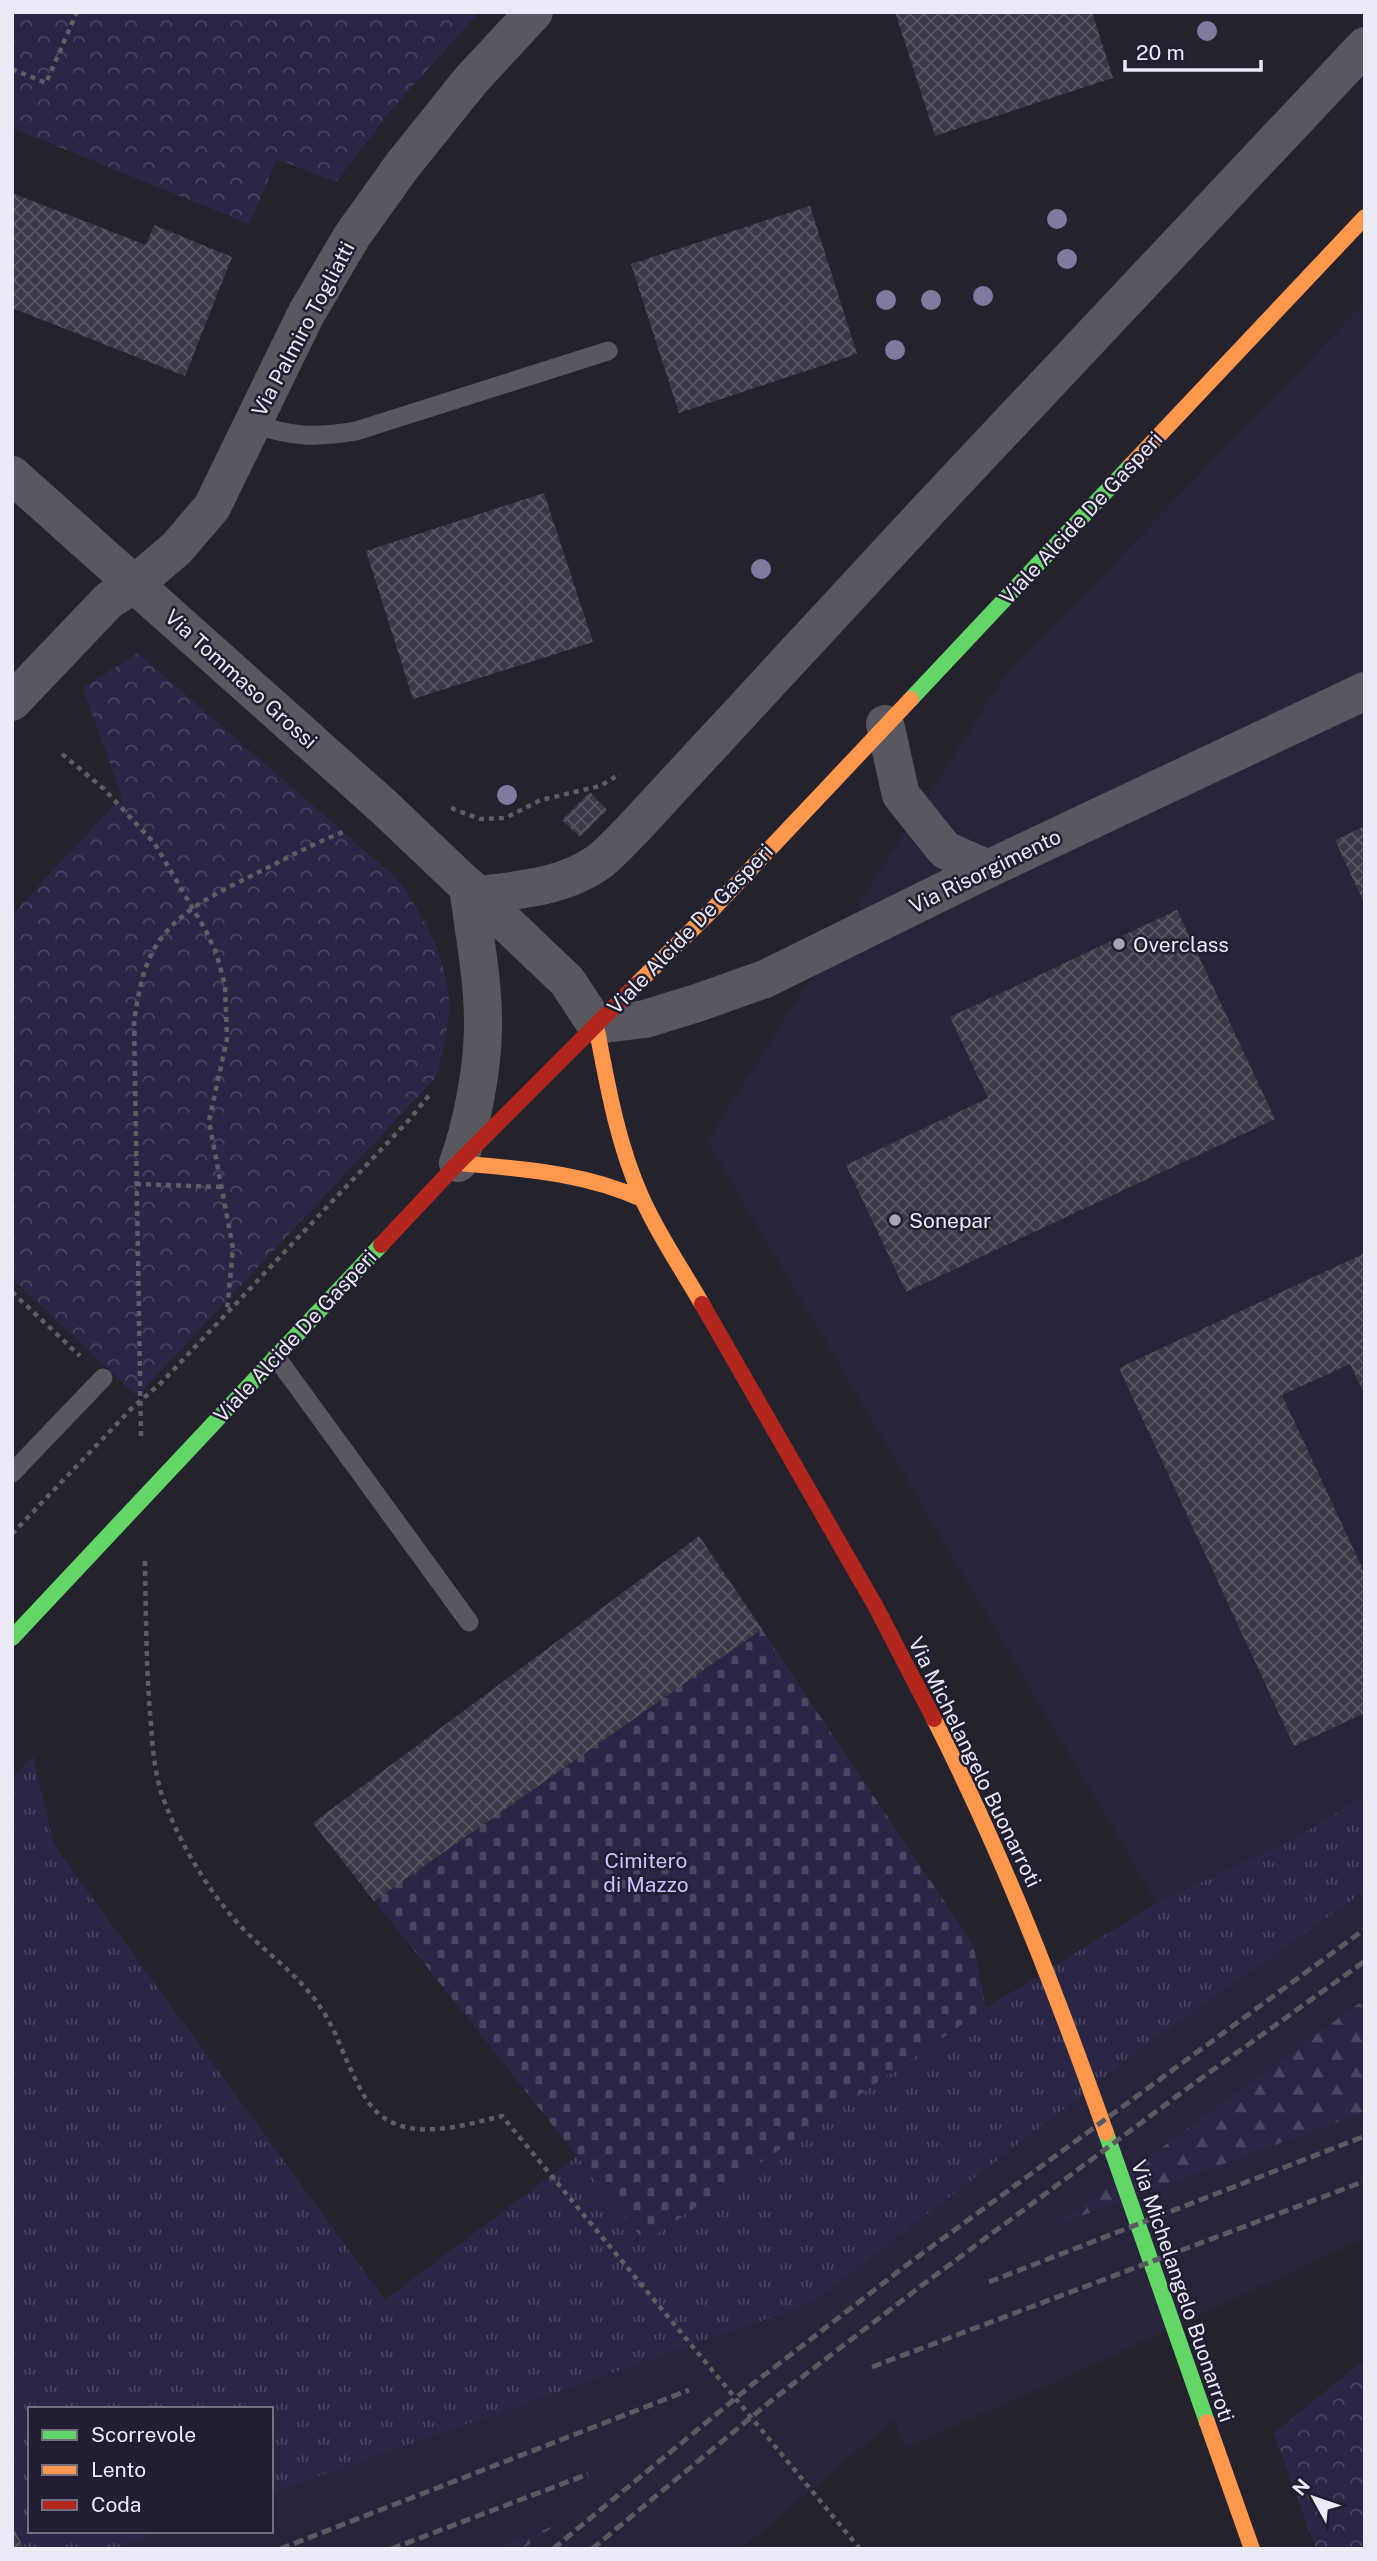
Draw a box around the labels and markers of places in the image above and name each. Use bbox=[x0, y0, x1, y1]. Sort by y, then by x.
place label: Overclass bbox=[1133, 932, 1229, 957]
marker: Overclass bbox=[1111, 936, 1127, 952]
place label: Sonepar bbox=[909, 1208, 991, 1233]
marker: Sonepar bbox=[887, 1212, 903, 1228]

